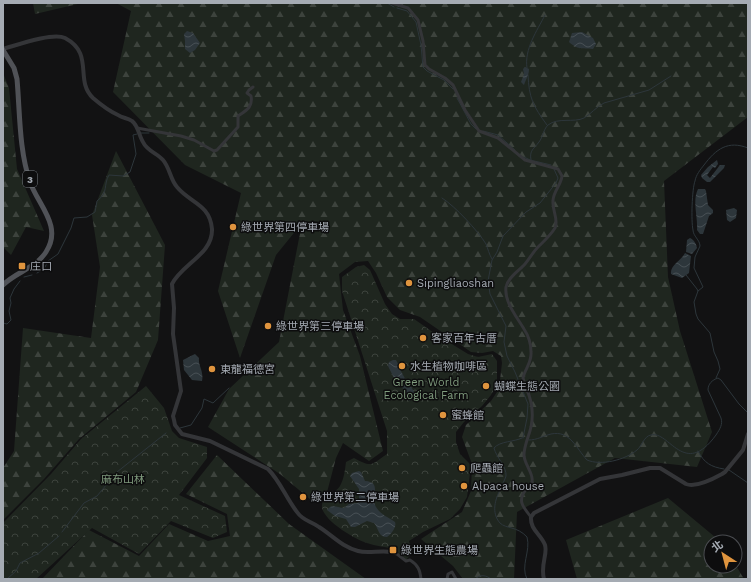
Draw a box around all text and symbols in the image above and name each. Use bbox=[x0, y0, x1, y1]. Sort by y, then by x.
road number: 3 bbox=[23, 171, 37, 187]
place label: 綠世界第四停車場 bbox=[241, 221, 329, 234]
marker: 綠世界第四停車場 bbox=[228, 222, 238, 232]
place label: 庄口 bbox=[30, 260, 52, 273]
marker: 庄口 bbox=[17, 261, 27, 271]
place label: Sipingliaoshan bbox=[417, 277, 494, 290]
marker: Sipingliaoshan bbox=[404, 278, 414, 288]
place label: 綠世界第三停車場 bbox=[276, 320, 364, 333]
marker: 綠世界第三停車場 bbox=[263, 321, 273, 331]
place label: 客家百年古厝 bbox=[431, 332, 497, 345]
marker: 客家百年古厝 bbox=[418, 333, 428, 343]
place label: 水生植物咖啡區 bbox=[410, 360, 487, 373]
marker: 水生植物咖啡區 bbox=[397, 361, 407, 371]
place label: 東龍福德宮 bbox=[220, 363, 275, 376]
marker: 東龍福德宮 bbox=[207, 364, 217, 374]
park label: Green World Ecological Farm bbox=[384, 376, 468, 402]
place label: 蝴蝶生態公園 bbox=[494, 380, 560, 393]
marker: 蝴蝶生態公園 bbox=[481, 381, 491, 391]
place label: 蜜蜂館 bbox=[451, 409, 484, 422]
marker: 蜜蜂館 bbox=[438, 410, 448, 420]
place label: 爬蟲館 bbox=[470, 462, 503, 475]
marker: 爬蟲館 bbox=[457, 463, 467, 473]
park label: 麻布山林 bbox=[101, 473, 145, 486]
place label: Alpaca house bbox=[472, 480, 544, 493]
marker: Alpaca house bbox=[459, 481, 469, 491]
place label: 綠世界第二停車場 bbox=[311, 491, 399, 504]
marker: 綠世界第二停車場 bbox=[298, 492, 308, 502]
north arrow bbox=[703, 534, 743, 574]
text: 北 bbox=[709, 538, 726, 555]
place label: 綠世界生態農場 bbox=[401, 544, 478, 557]
marker: 綠世界生態農場 bbox=[388, 545, 398, 555]

